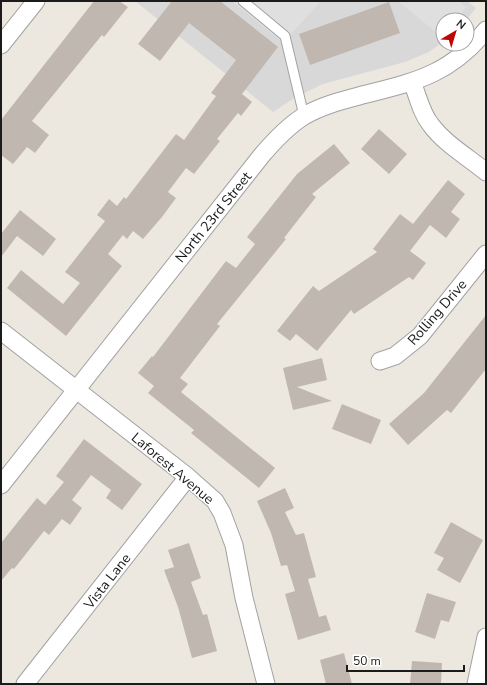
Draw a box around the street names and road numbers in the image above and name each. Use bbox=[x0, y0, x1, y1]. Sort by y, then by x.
street label: North 23rd Street bbox=[171, 168, 256, 267]
street label: Rolling Drive bbox=[403, 275, 471, 349]
street label: Laforest Avenue bbox=[127, 428, 218, 509]
street label: Vista Lane bbox=[79, 549, 135, 614]

